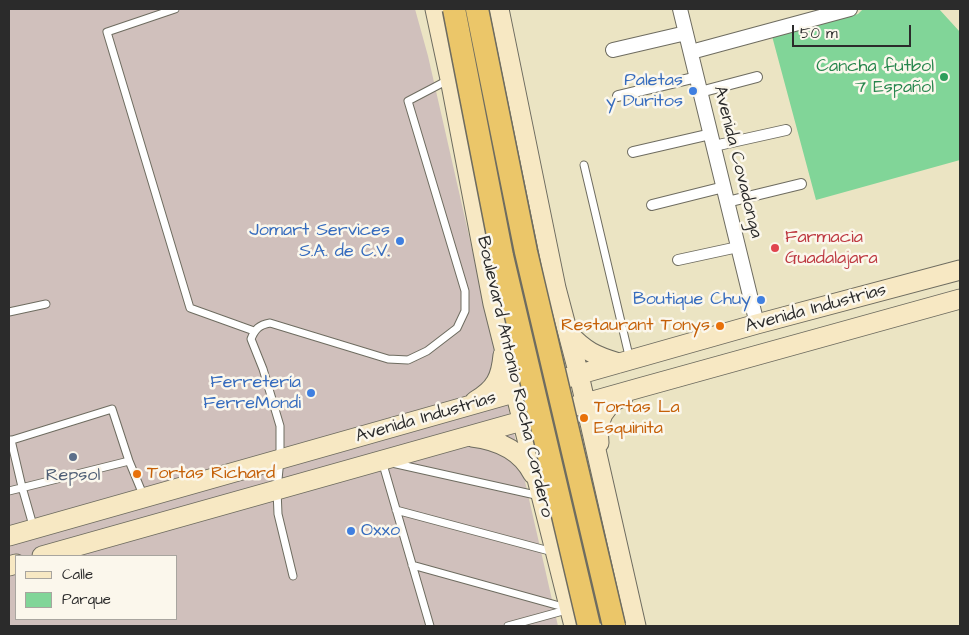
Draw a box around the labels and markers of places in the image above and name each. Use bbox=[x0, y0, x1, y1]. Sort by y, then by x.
place label: Cancha futbol 7 Español bbox=[816, 56, 934, 98]
place label: Paletas y Duritos bbox=[606, 70, 683, 112]
marker: Cancha futbol 7 Español bbox=[938, 71, 950, 83]
marker: Paletas y Duritos bbox=[687, 85, 699, 97]
place label: Jomart Services S.A. de C.V. bbox=[249, 220, 390, 262]
place label: Farmacia Guadalajara bbox=[785, 227, 878, 270]
marker: Jomart Services S.A. de C.V. bbox=[394, 235, 406, 247]
marker: Farmacia Guadalajara bbox=[769, 242, 781, 254]
place label: Boutique Chuy bbox=[633, 289, 751, 311]
marker: Boutique Chuy bbox=[755, 294, 767, 306]
place label: Restaurant Tonys bbox=[561, 315, 710, 337]
marker: Restaurant Tonys bbox=[714, 320, 726, 332]
place label: Ferretería FerreMondi bbox=[203, 372, 301, 414]
marker: Ferretería FerreMondi bbox=[305, 387, 317, 399]
place label: Tortas La Esquinita bbox=[594, 397, 680, 439]
marker: Tortas La Esquinita bbox=[578, 412, 590, 424]
marker: Repsol bbox=[67, 451, 79, 463]
place label: Tortas Richard bbox=[147, 463, 275, 485]
place label: Repsol bbox=[46, 465, 100, 487]
marker: Tortas Richard bbox=[131, 468, 143, 480]
place label: Oxxo bbox=[361, 520, 400, 542]
marker: Oxxo bbox=[345, 525, 357, 537]

